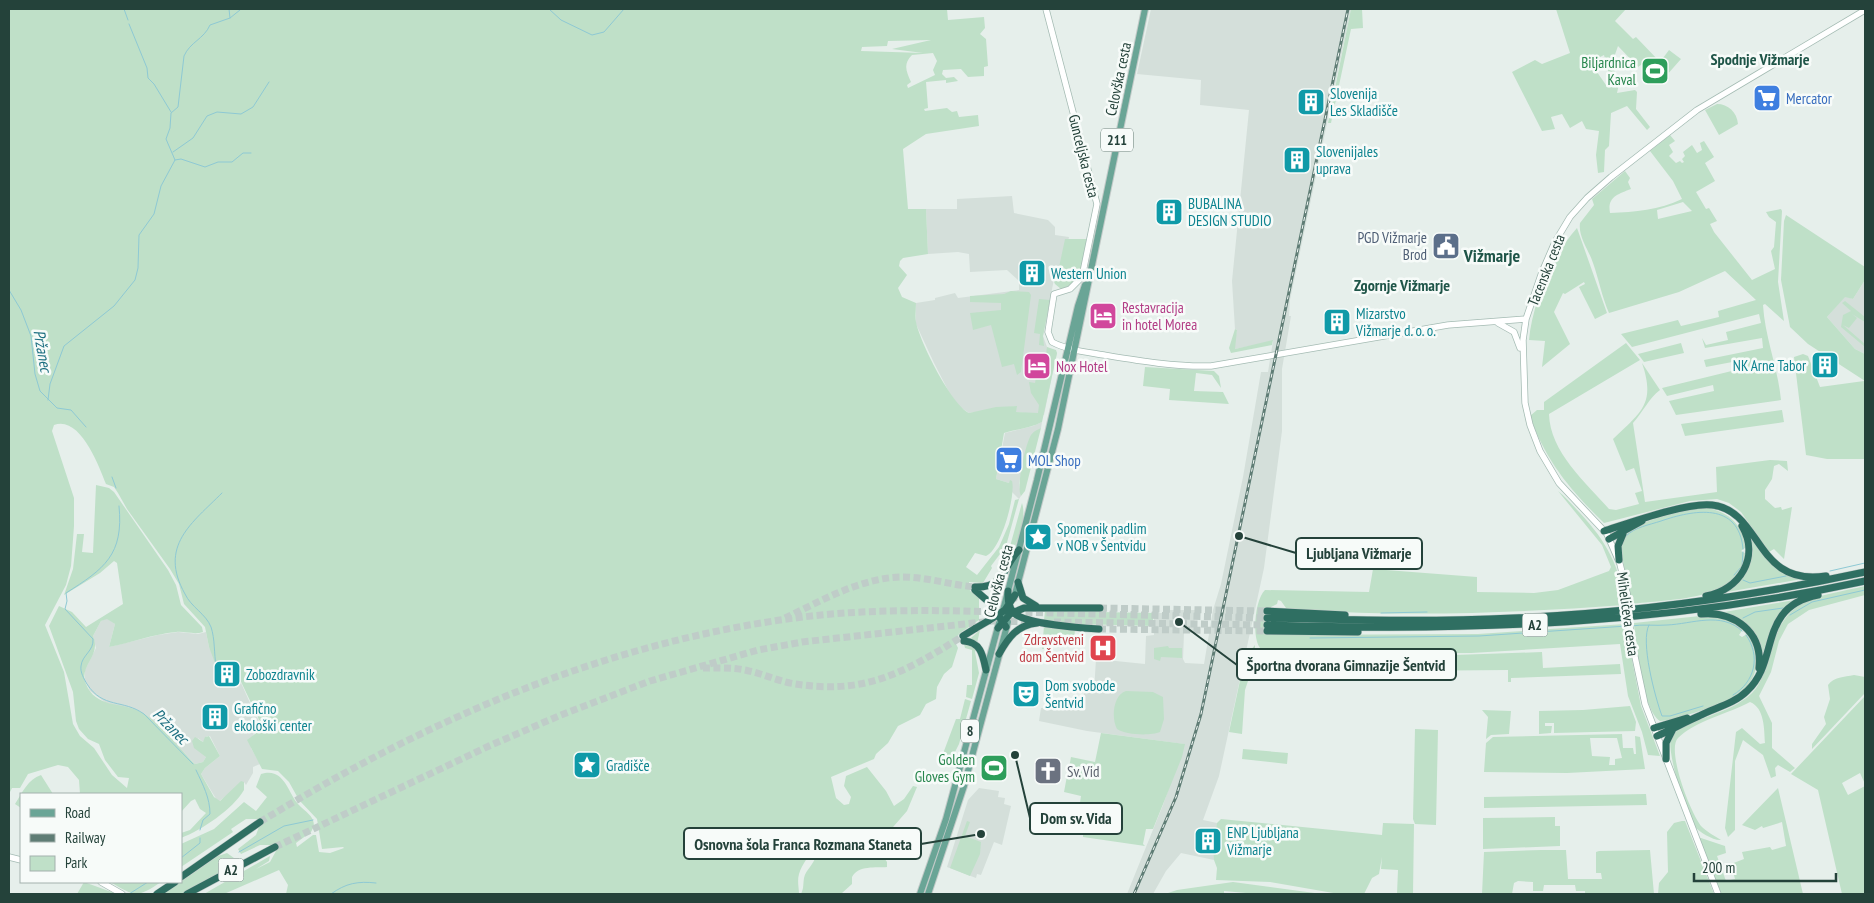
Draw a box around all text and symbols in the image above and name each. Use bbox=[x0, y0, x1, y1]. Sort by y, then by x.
street label: Celovška cesta bbox=[1101, 40, 1135, 118]
district label: Spodnje Vižmarje bbox=[1710, 49, 1810, 69]
place label: Biljardnica Kaval bbox=[1581, 53, 1636, 89]
sports icon: Biljardnica Kaval bbox=[1640, 56, 1670, 86]
supermarket icon: Mercator bbox=[1752, 83, 1782, 113]
place label: Slovenija Les Skladišče bbox=[1330, 84, 1398, 120]
building icon: Slovenija Les Skladišče bbox=[1296, 87, 1326, 117]
place label: Mercator bbox=[1786, 89, 1833, 108]
street label: Gunceljska cesta bbox=[1064, 112, 1104, 200]
road number: 211 bbox=[1101, 128, 1133, 152]
place label: Slovenijales uprava bbox=[1316, 142, 1378, 178]
building icon: Slovenijales uprava bbox=[1282, 145, 1312, 175]
place label: BUBALINA DESIGN STUDIO bbox=[1188, 194, 1271, 230]
building icon: BUBALINA DESIGN STUDIO bbox=[1154, 197, 1184, 227]
place label: PGD Vižmarje Brod bbox=[1357, 228, 1427, 264]
public building icon: PGD Vižmarje Brod bbox=[1431, 231, 1461, 261]
street label: Tacenska cesta bbox=[1523, 231, 1569, 309]
district label: Vižmarje bbox=[1463, 244, 1520, 267]
building icon: Western Union bbox=[1017, 258, 1047, 288]
place label: Western Union bbox=[1051, 264, 1127, 283]
district label: Zgornje Vižmarje bbox=[1354, 275, 1450, 295]
place label: Restavracija in hotel Morea bbox=[1122, 298, 1197, 334]
hotel icon: Restavracija in hotel Morea bbox=[1088, 301, 1118, 331]
place label: Mizarstvo Vižmarje d. o. o. bbox=[1355, 304, 1436, 340]
building icon: Mizarstvo Vižmarje d. o. o. bbox=[1322, 307, 1352, 337]
water label: Pržanec bbox=[29, 328, 57, 376]
building icon: NK Arne Tabor bbox=[1810, 350, 1840, 380]
hotel icon: Nox Hotel bbox=[1022, 351, 1052, 381]
place label: NK Arne Tabor bbox=[1733, 356, 1807, 375]
place label: Nox Hotel bbox=[1056, 357, 1108, 376]
supermarket icon: MOL Shop bbox=[994, 445, 1024, 475]
place label: MOL Shop bbox=[1028, 451, 1081, 470]
place label: Spomenik padlim v NOB v Šentvidu bbox=[1057, 519, 1146, 555]
place icon: Spomenik padlim v NOB v Šentvidu bbox=[1023, 522, 1053, 552]
callout: Ljubljana Vižmarje bbox=[1296, 538, 1422, 569]
street label: Celovška cesta bbox=[979, 542, 1017, 620]
text: Ljubljana Vižmarje bbox=[1306, 543, 1412, 563]
street label: Miheličeva cesta bbox=[1613, 571, 1643, 657]
road number: A2 bbox=[1522, 614, 1548, 636]
place label: Zdravstveni dom Šentvid bbox=[1019, 630, 1084, 666]
hospital icon: Zdravstveni dom Šentvid bbox=[1088, 633, 1118, 663]
callout: Športna dvorana Gimnazije Šentvid bbox=[1237, 649, 1456, 680]
text: Športna dvorana Gimnazije Šentvid bbox=[1247, 655, 1445, 675]
building icon: Zobozdravnik bbox=[212, 659, 242, 689]
place label: Zobozdravnik bbox=[246, 665, 315, 684]
place label: Dom svobode Šentvid bbox=[1045, 676, 1115, 712]
theatre icon: Dom svobode Šentvid bbox=[1011, 679, 1041, 709]
place label: Grafično ekološki center bbox=[234, 699, 313, 735]
building icon: Grafično ekološki center bbox=[200, 702, 230, 732]
water label: Pržanec bbox=[149, 704, 195, 750]
road number: 8 bbox=[961, 719, 979, 742]
place icon: Gradišče bbox=[572, 750, 602, 780]
place label: Golden Gloves Gym bbox=[915, 750, 975, 786]
sports icon: Golden Gloves Gym bbox=[979, 753, 1009, 783]
place label: Gradišče bbox=[606, 756, 650, 775]
church icon: Sv. Vid bbox=[1033, 756, 1063, 786]
place label: Sv. Vid bbox=[1067, 762, 1100, 781]
legend bbox=[20, 793, 182, 883]
text: Road bbox=[65, 803, 91, 822]
callout: Dom sv. Vida bbox=[1030, 803, 1122, 834]
text: Dom sv. Vida bbox=[1040, 808, 1112, 828]
place label: ENP Ljubljana Vižmarje bbox=[1226, 823, 1299, 859]
building icon: ENP Ljubljana Vižmarje bbox=[1193, 826, 1223, 856]
text: Railway bbox=[65, 828, 106, 847]
callout: Osnovna šola Franca Rozmana Staneta bbox=[684, 828, 921, 859]
text: Osnovna šola Franca Rozmana Staneta bbox=[694, 834, 912, 854]
scale bar bbox=[1694, 850, 1836, 882]
text: Park bbox=[65, 853, 87, 872]
road number: A2 bbox=[218, 858, 244, 882]
text: 200 m bbox=[1702, 858, 1735, 877]

